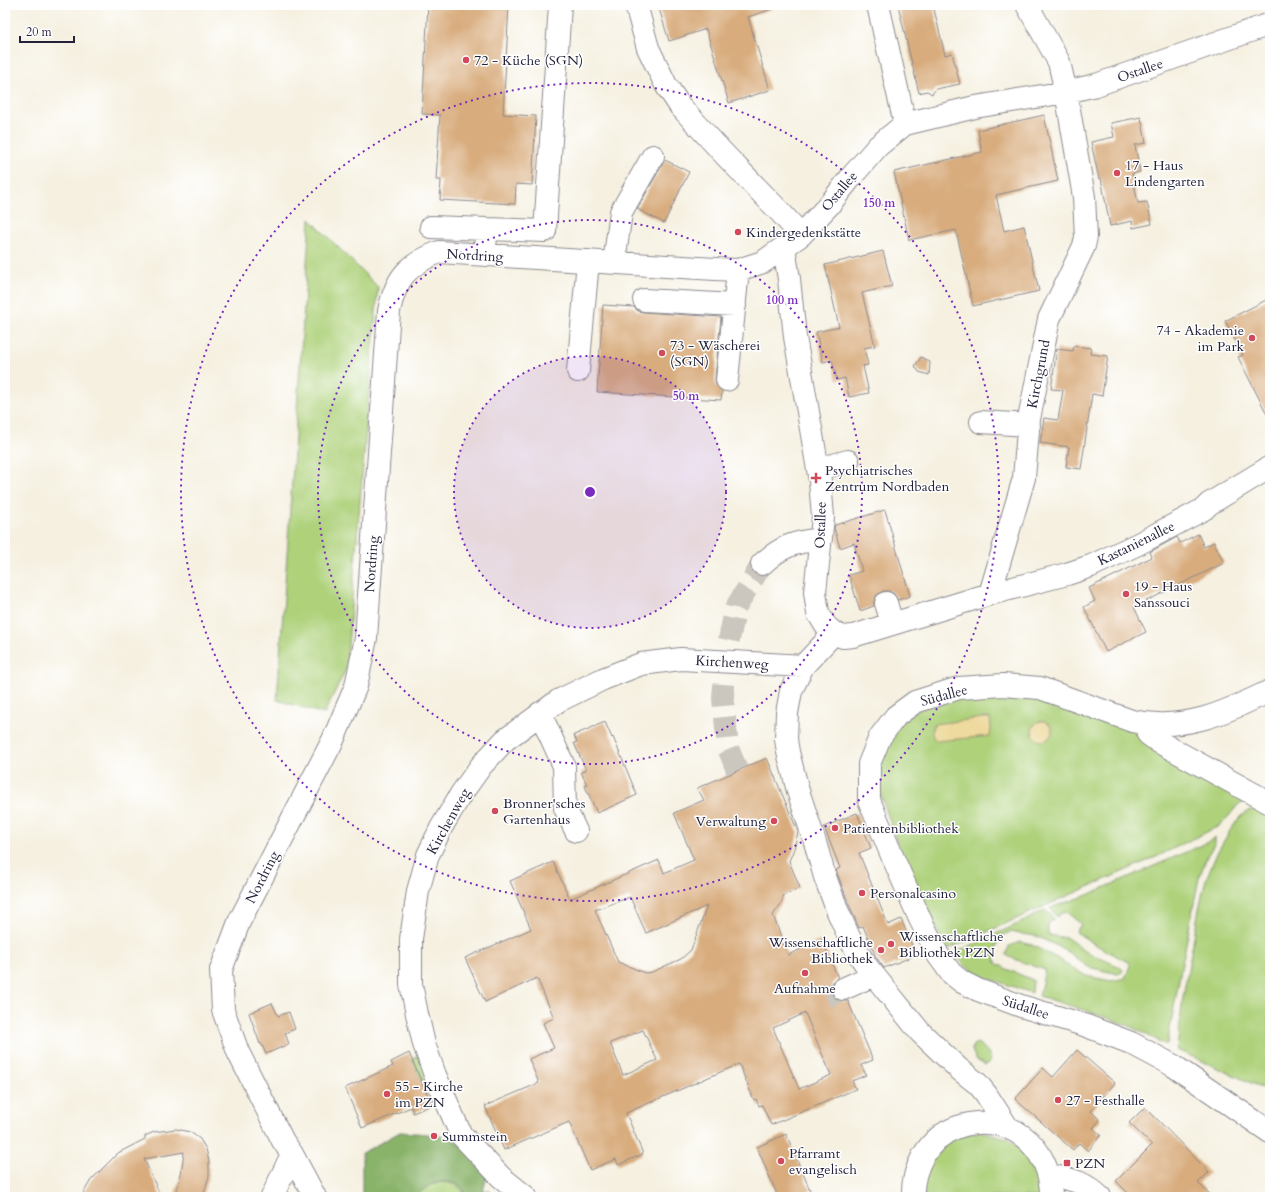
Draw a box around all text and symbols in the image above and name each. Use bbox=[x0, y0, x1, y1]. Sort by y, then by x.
scale bar bbox=[20, 18, 74, 44]
text: 20 m bbox=[26, 24, 53, 40]
place label: 72 - Küche (SGN) bbox=[474, 51, 583, 70]
street label: Ostallee bbox=[1115, 54, 1166, 87]
marker: 72 - Küche (SGN) bbox=[461, 55, 471, 65]
place label: 17 - Haus Lindengarten bbox=[1125, 156, 1205, 191]
street label: Ostallee bbox=[817, 167, 862, 215]
marker: 17 - Haus Lindengarten bbox=[1112, 168, 1122, 178]
text: 150 m bbox=[863, 195, 896, 211]
place label: Kindergedenkstätte bbox=[746, 223, 861, 242]
marker: Kindergedenkstätte bbox=[733, 227, 743, 237]
street label: Nordring bbox=[446, 245, 504, 266]
text: 100 m bbox=[766, 292, 799, 308]
place label: 74 - Akademie im Park bbox=[1156, 321, 1245, 356]
marker: 74 - Akademie im Park bbox=[1247, 333, 1257, 343]
place label: 73 - Wäscherei (SGN) bbox=[670, 336, 760, 371]
street label: Kirchgrund bbox=[1023, 338, 1055, 410]
marker: 73 - Wäscherei (SGN) bbox=[657, 348, 667, 358]
text: 50 m bbox=[673, 388, 700, 404]
place label: Psychiatrisches Zentrum Nordbaden bbox=[825, 461, 950, 496]
marker: Psychiatrisches Zentrum Nordbaden bbox=[810, 472, 822, 484]
centre of rings bbox=[583, 485, 597, 499]
street label: Ostallee bbox=[810, 501, 831, 549]
street label: Kastanienallee bbox=[1094, 517, 1178, 570]
street label: Nordring bbox=[360, 535, 383, 593]
place label: 19 - Haus Sanssouci bbox=[1134, 577, 1193, 612]
marker: 19 - Haus Sanssouci bbox=[1121, 589, 1131, 599]
street label: Kirchenweg bbox=[695, 651, 769, 674]
street label: Südallee bbox=[918, 680, 970, 711]
street label: Kirchenweg bbox=[422, 784, 475, 858]
place label: Bronner'sches Gartenhaus bbox=[503, 794, 586, 829]
marker: Bronner'sches Gartenhaus bbox=[490, 806, 500, 816]
place label: Verwaltung bbox=[696, 812, 766, 831]
marker: Verwaltung bbox=[769, 816, 779, 826]
place label: Patientenbibliothek bbox=[843, 819, 959, 838]
marker: Patientenbibliothek bbox=[830, 823, 840, 833]
street label: Nordring bbox=[241, 847, 284, 907]
place label: Personalcasino bbox=[870, 884, 957, 903]
marker: Personalcasino bbox=[857, 888, 867, 898]
place label: Wissenschaftliche Bibliothek PZN bbox=[898, 927, 1004, 962]
place label: Wissenschaftliche Bibliothek bbox=[768, 933, 873, 968]
marker: Wissenschaftliche Bibliothek PZN bbox=[886, 939, 896, 949]
marker: Wissenschaftliche Bibliothek bbox=[876, 945, 886, 955]
marker: Aufnahme bbox=[800, 968, 810, 978]
place label: Aufnahme bbox=[774, 979, 836, 998]
street label: Südallee bbox=[1000, 991, 1052, 1024]
place label: 55 - Kirche im PZN bbox=[395, 1077, 463, 1112]
marker: 55 - Kirche im PZN bbox=[382, 1089, 392, 1099]
place label: 27 - Festhalle bbox=[1066, 1091, 1145, 1110]
marker: 27 - Festhalle bbox=[1053, 1095, 1063, 1105]
place label: Summstein bbox=[442, 1127, 508, 1146]
marker: Summstein bbox=[429, 1131, 439, 1141]
place label: Pfarramt evangelisch bbox=[789, 1144, 857, 1179]
place label: PZN bbox=[1075, 1154, 1105, 1173]
marker: Pfarramt evangelisch bbox=[776, 1156, 786, 1166]
marker: PZN bbox=[1062, 1158, 1072, 1168]

